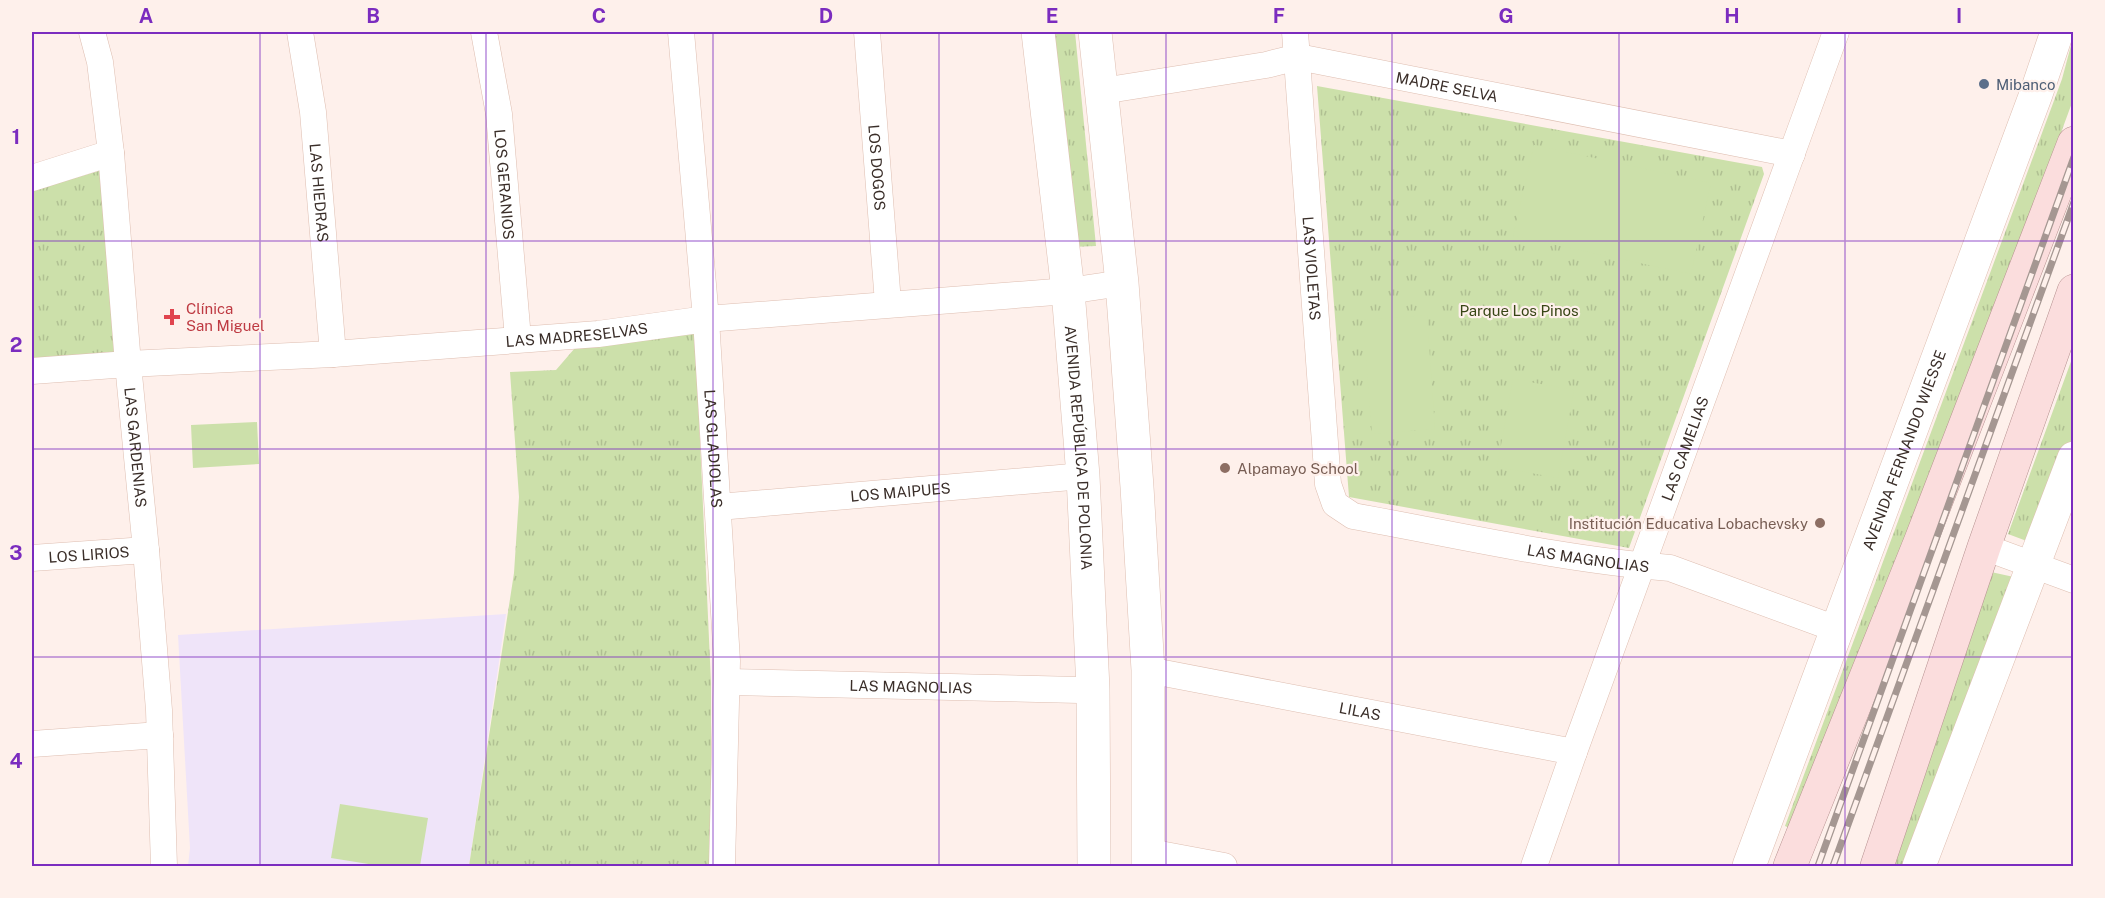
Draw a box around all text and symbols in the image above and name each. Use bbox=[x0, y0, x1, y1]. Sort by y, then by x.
text: A bbox=[139, 4, 153, 28]
text: B bbox=[366, 4, 380, 28]
text: C bbox=[592, 4, 606, 28]
text: D bbox=[819, 4, 833, 28]
text: E bbox=[1046, 4, 1058, 28]
text: F bbox=[1273, 4, 1285, 28]
text: G bbox=[1498, 4, 1514, 28]
text: H bbox=[1724, 4, 1740, 28]
text: I bbox=[1956, 4, 1962, 28]
street label: MADRE SELVA bbox=[1395, 68, 1500, 105]
place label: Mibanco bbox=[1996, 76, 2055, 93]
marker: Mibanco bbox=[1977, 77, 1991, 91]
street label: LOS DOGOS bbox=[866, 124, 889, 211]
text: 1 bbox=[12, 125, 20, 149]
street label: LOS GERANIOS bbox=[492, 128, 518, 240]
street label: LAS HIEDRAS bbox=[307, 142, 332, 243]
street label: LAS VIOLETAS bbox=[1300, 216, 1325, 321]
place label: Clínica San Miguel bbox=[186, 300, 264, 334]
park label: Parque Los Pinos bbox=[1459, 302, 1579, 319]
marker: Clínica San Miguel bbox=[163, 308, 181, 326]
street label: LAS MADRESELVAS bbox=[505, 319, 649, 349]
street label: AVENIDA REPÚBLICA DE POLONIA bbox=[1062, 325, 1096, 571]
text: 2 bbox=[10, 333, 22, 357]
street label: AVENIDA FERNANDO WIESSE bbox=[1859, 347, 1949, 552]
street label: LAS GARDENIAS bbox=[122, 386, 150, 508]
street label: LAS GLADIOLAS bbox=[702, 389, 726, 508]
street label: LAS CAMELIAS bbox=[1658, 394, 1711, 503]
place label: Alpamayo School bbox=[1237, 460, 1358, 477]
marker: Alpamayo School bbox=[1218, 461, 1232, 475]
street label: LOS MAIPUES bbox=[849, 479, 951, 504]
place label: Institución Educativa Lobachevsky bbox=[1569, 515, 1808, 532]
marker: Institución Educativa Lobachevsky bbox=[1813, 516, 1827, 530]
text: 3 bbox=[9, 541, 23, 565]
street label: LAS MAGNOLIAS bbox=[1526, 541, 1650, 575]
street label: LOS LIRIOS bbox=[48, 543, 130, 565]
street label: LAS MAGNOLIAS bbox=[849, 676, 973, 696]
street label: LILAS bbox=[1338, 698, 1382, 723]
text: 4 bbox=[9, 749, 23, 773]

